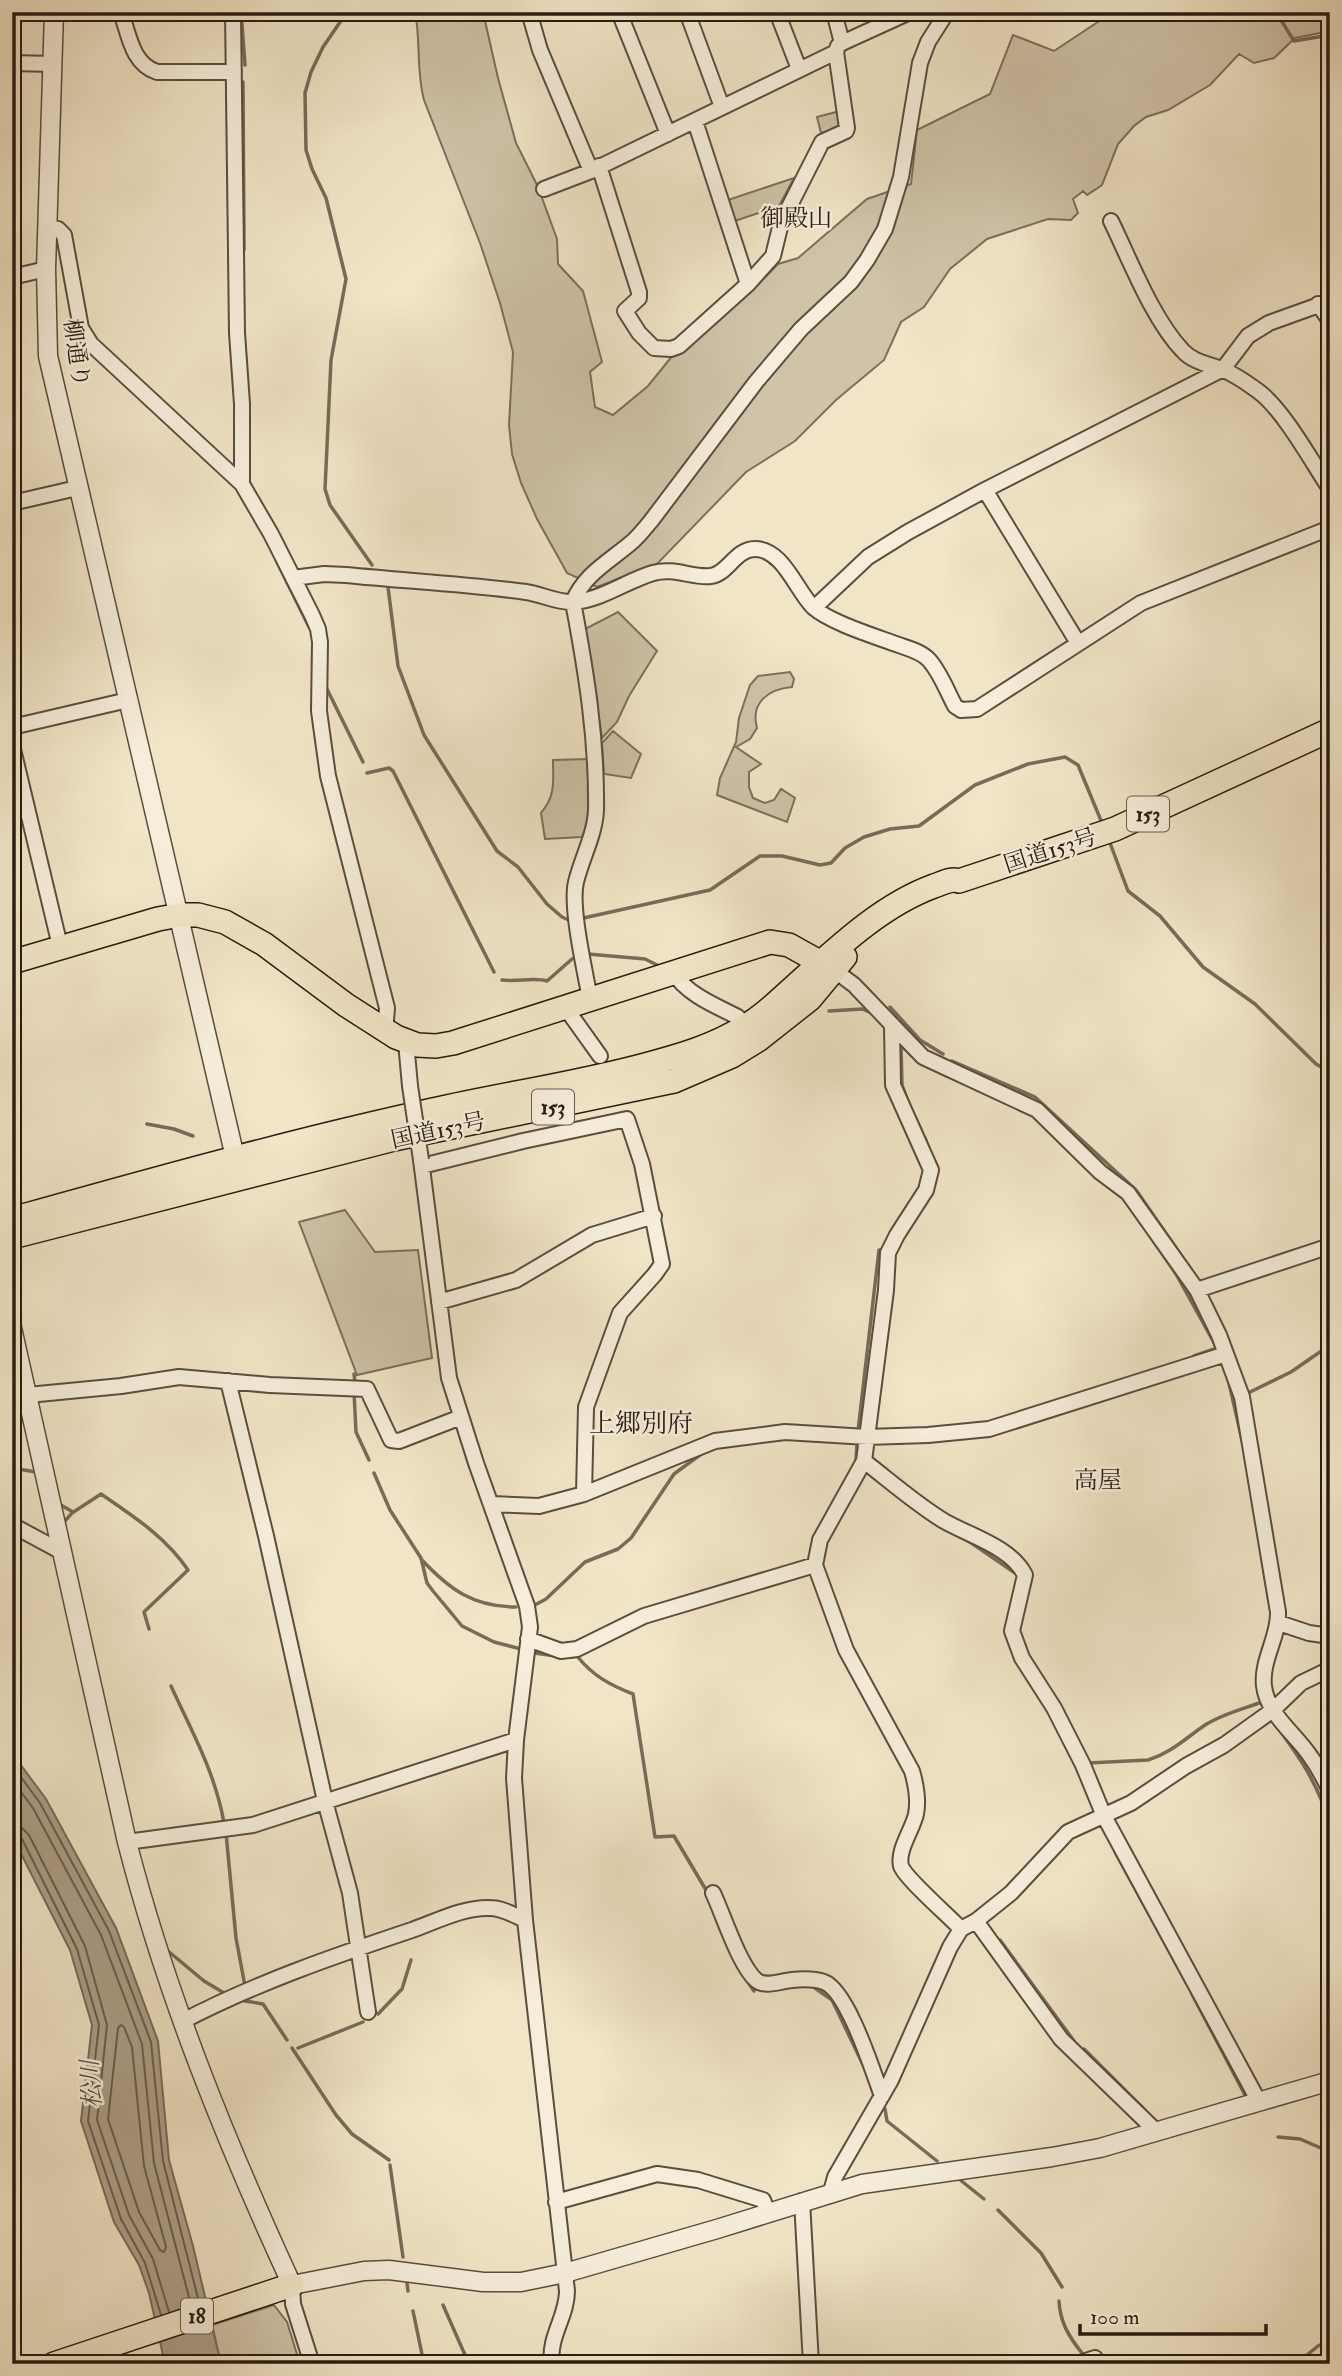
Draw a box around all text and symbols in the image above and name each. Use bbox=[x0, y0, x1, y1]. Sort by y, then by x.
district label: 御殿山 bbox=[760, 203, 832, 234]
street label: 柳通り bbox=[57, 317, 96, 389]
road number: 153 bbox=[1127, 796, 1169, 832]
street label: 国道153号 bbox=[1000, 822, 1100, 879]
road number: 153 bbox=[532, 1090, 574, 1124]
street label: 国道153号 bbox=[388, 1106, 488, 1155]
district label: 上郷別府 bbox=[589, 1408, 693, 1440]
district label: 高屋 bbox=[1074, 1465, 1122, 1496]
water label: 松川 bbox=[74, 2056, 109, 2109]
scale bar bbox=[1080, 2292, 1265, 2336]
road number: 18 bbox=[181, 2298, 213, 2334]
text: 100 m bbox=[1090, 2304, 1140, 2331]

